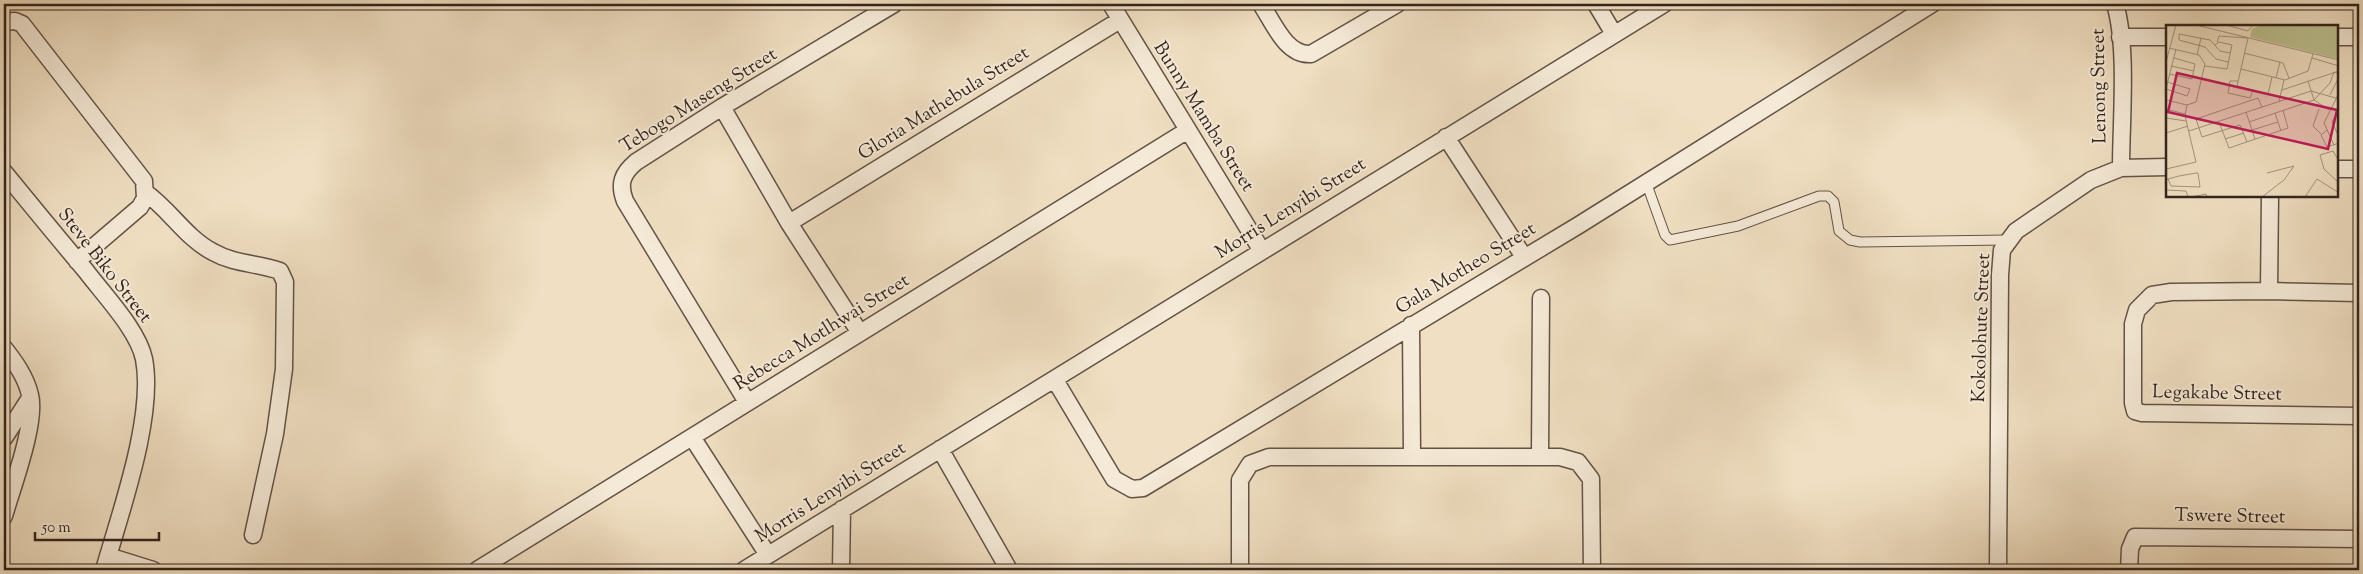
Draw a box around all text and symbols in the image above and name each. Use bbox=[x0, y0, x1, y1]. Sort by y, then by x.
inset map bbox=[2166, 25, 2338, 198]
street label: Lenong Street bbox=[2085, 28, 2115, 144]
street label: Bunny Mamba Street bbox=[1146, 37, 1260, 198]
street label: Gloria Mathebula Street bbox=[853, 40, 1035, 168]
street label: Tebogo Maseng Street bbox=[615, 41, 783, 160]
street label: Morris Lenyibi Street bbox=[1210, 151, 1372, 266]
street label: Steve Biko Street bbox=[50, 203, 158, 330]
street label: Gala Motheo Street bbox=[1391, 216, 1542, 322]
street label: Kokolohute Street bbox=[1966, 252, 1998, 403]
street label: Rebecca Motlhwai Street bbox=[729, 268, 916, 398]
street label: Legakabe Street bbox=[2152, 379, 2283, 409]
street label: Morris Lenyibi Street bbox=[750, 435, 912, 550]
street label: Tswere Street bbox=[2174, 503, 2286, 531]
scale bar bbox=[35, 509, 159, 541]
text: 50 m bbox=[41, 518, 71, 539]

